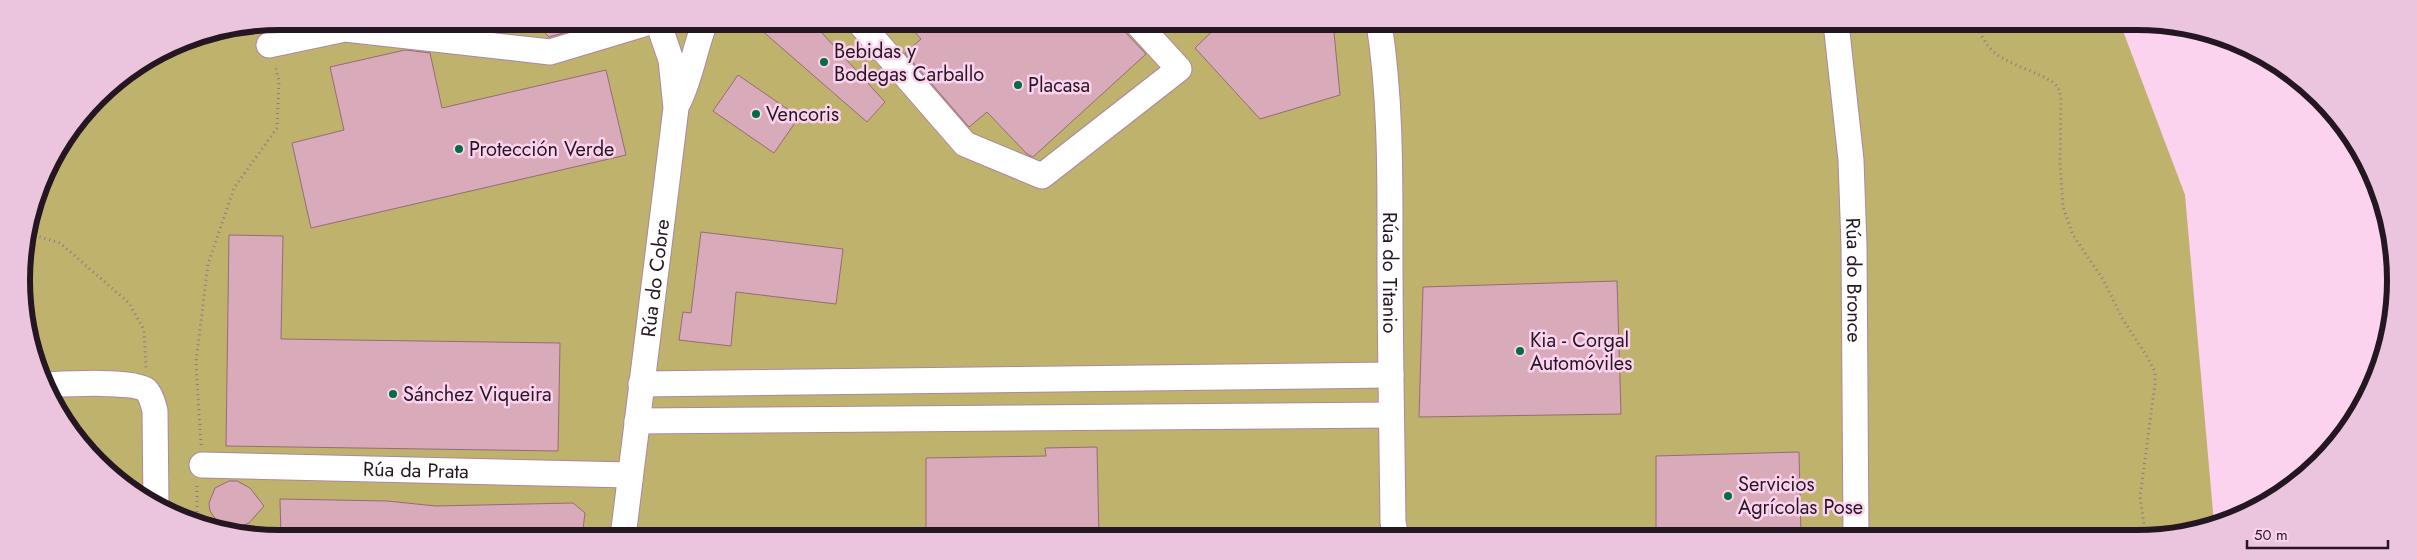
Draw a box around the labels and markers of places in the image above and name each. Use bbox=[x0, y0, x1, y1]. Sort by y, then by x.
place label: Bebidas y Bodegas Carballo bbox=[834, 37, 984, 89]
marker: Bebidas y Bodegas Carballo bbox=[818, 56, 830, 68]
place label: Placasa bbox=[1028, 71, 1090, 100]
marker: Placasa bbox=[1012, 79, 1024, 91]
place label: Vencoris bbox=[766, 100, 839, 129]
marker: Vencoris bbox=[750, 108, 762, 120]
place label: Protección Verde bbox=[469, 135, 614, 164]
marker: Protección Verde bbox=[453, 143, 465, 155]
place label: Kia - Corgal Automóviles bbox=[1530, 326, 1632, 378]
marker: Kia - Corgal Automóviles bbox=[1514, 345, 1526, 357]
place label: Sánchez Viqueira bbox=[403, 380, 552, 409]
marker: Sánchez Viqueira bbox=[387, 388, 399, 400]
place label: Servicios Agrícolas Pose bbox=[1738, 470, 1863, 522]
marker: Servicios Agrícolas Pose bbox=[1722, 490, 1734, 502]

